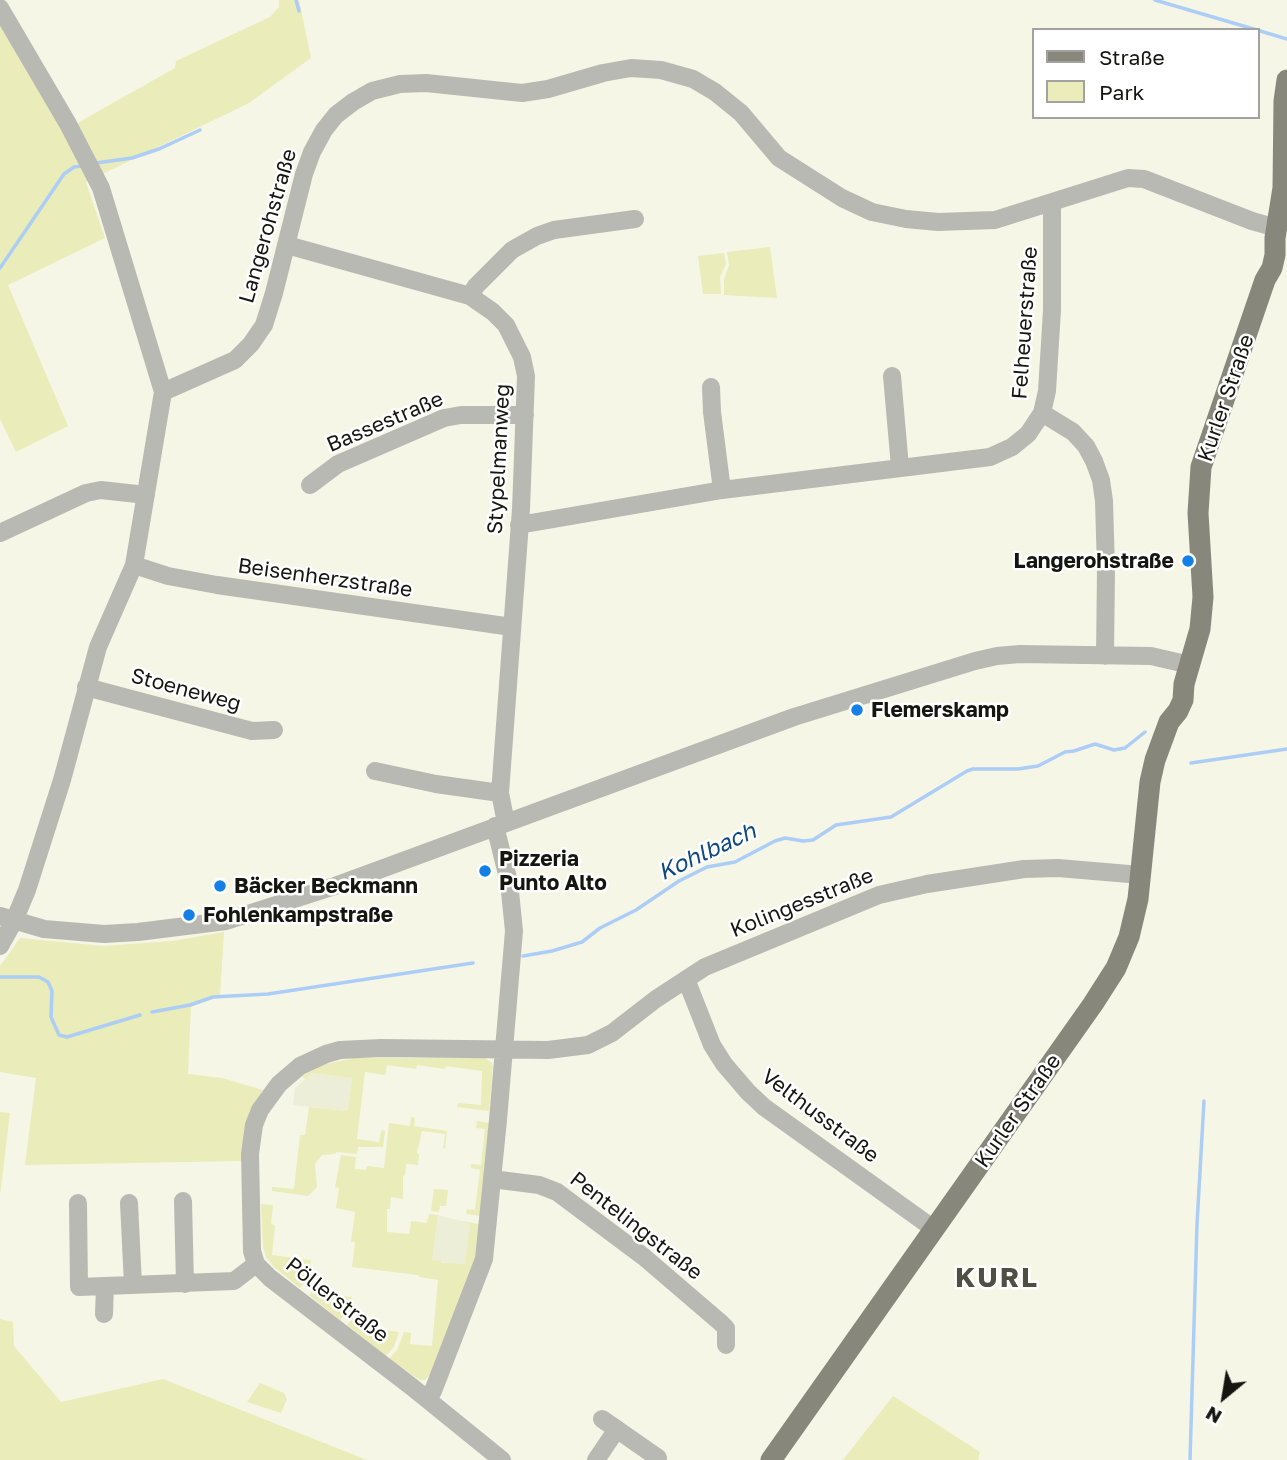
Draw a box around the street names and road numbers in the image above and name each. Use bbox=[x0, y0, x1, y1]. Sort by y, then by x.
street label: Langerohstraße bbox=[234, 146, 302, 306]
street label: Felheuerstraße bbox=[1007, 246, 1043, 400]
street label: Kurler Straße bbox=[1192, 331, 1260, 465]
street label: Stypelmanweg bbox=[482, 383, 516, 535]
street label: Bassestraße bbox=[323, 386, 447, 458]
street label: Beisenherzstraße bbox=[236, 553, 414, 603]
street label: Stoeneweg bbox=[128, 663, 244, 717]
street label: Kolingesstraße bbox=[727, 863, 877, 943]
street label: Kurler Straße bbox=[970, 1049, 1066, 1173]
street label: Velthusstraße bbox=[756, 1064, 884, 1168]
street label: Pentelingstraße bbox=[565, 1167, 707, 1285]
street label: Pöllerstraße bbox=[281, 1252, 393, 1348]

